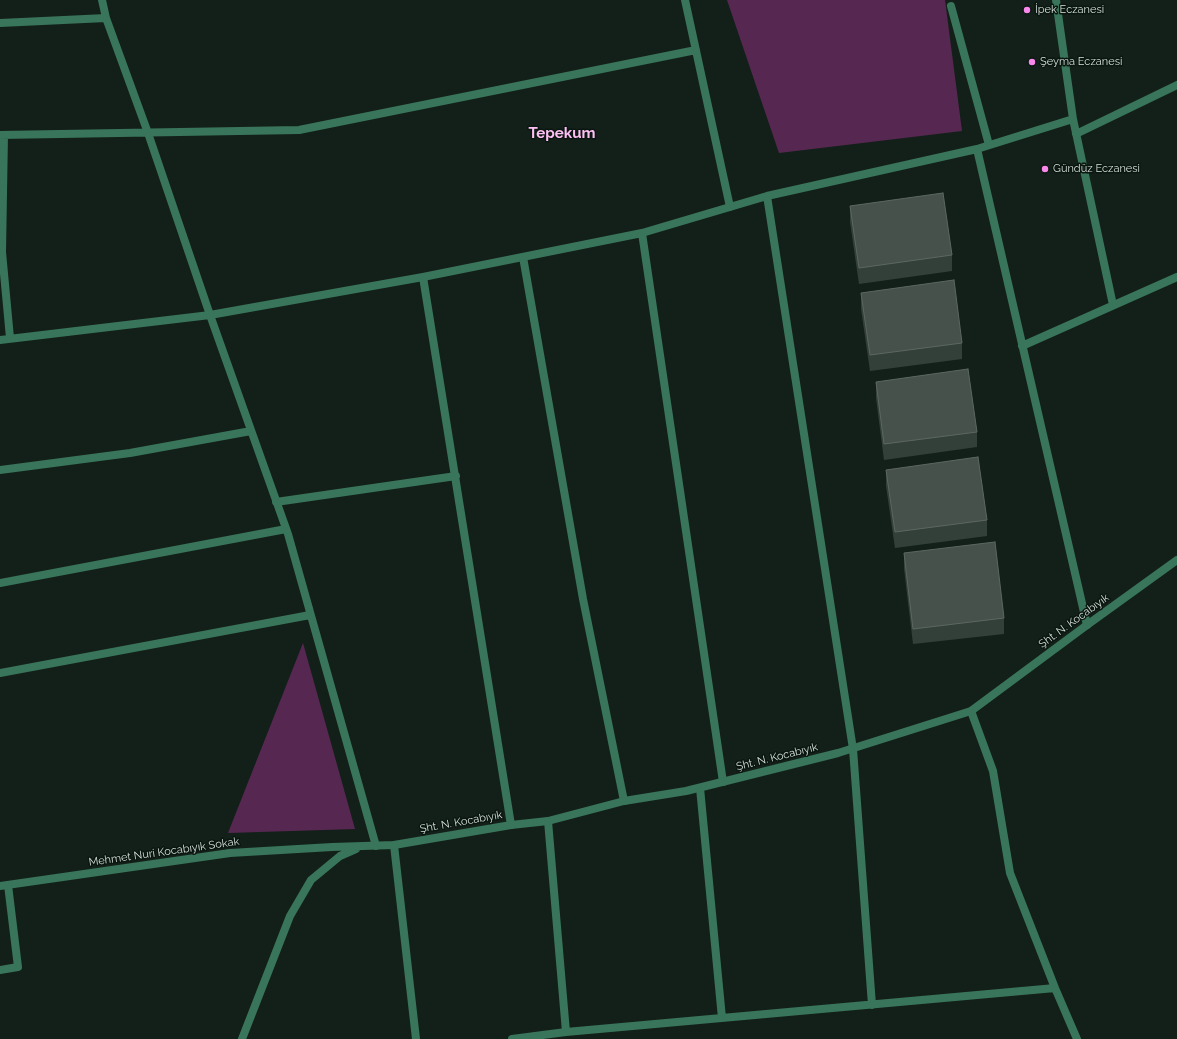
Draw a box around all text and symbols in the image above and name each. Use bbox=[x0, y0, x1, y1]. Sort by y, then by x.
place label: İpek Eczanesi bbox=[1035, 3, 1104, 17]
marker: İpek Eczanesi bbox=[1022, 5, 1032, 15]
place label: Şeyma Eczanesi bbox=[1040, 55, 1122, 69]
marker: Şeyma Eczanesi bbox=[1027, 57, 1037, 67]
district label: Tepekum bbox=[529, 124, 595, 142]
place label: Gündüz Eczanesi bbox=[1053, 162, 1140, 176]
marker: Gündüz Eczanesi bbox=[1040, 164, 1050, 174]
street label: Şht. N. Kocabıyık bbox=[1036, 591, 1112, 651]
street label: Şht. N. Kocabıyık bbox=[735, 740, 819, 774]
street label: Şht. N. Kocabıyık bbox=[419, 808, 503, 836]
street label: Mehmet Nuri Kocabıyık Sokak bbox=[88, 835, 240, 869]

